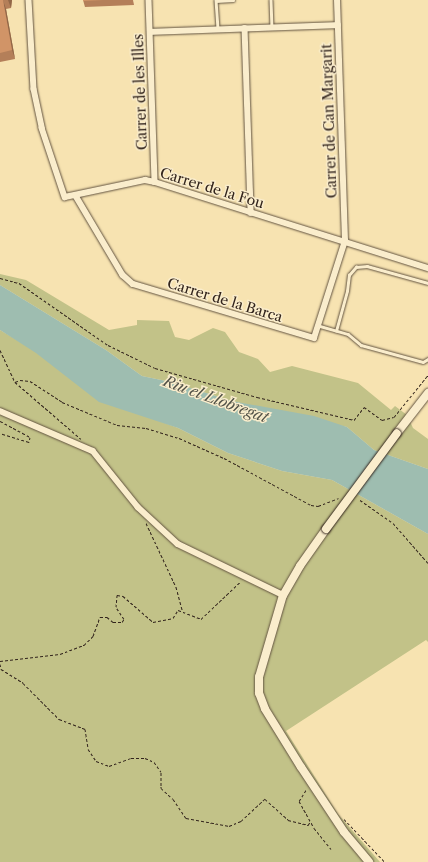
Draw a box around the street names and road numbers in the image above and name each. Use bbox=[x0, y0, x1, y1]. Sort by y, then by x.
street label: Carrer de les Illes bbox=[130, 33, 150, 151]
street label: Carrer de Can Margarit bbox=[318, 43, 340, 199]
street label: Carrer de la Fou bbox=[158, 164, 266, 212]
street label: Carrer de la Barca bbox=[165, 274, 285, 326]

